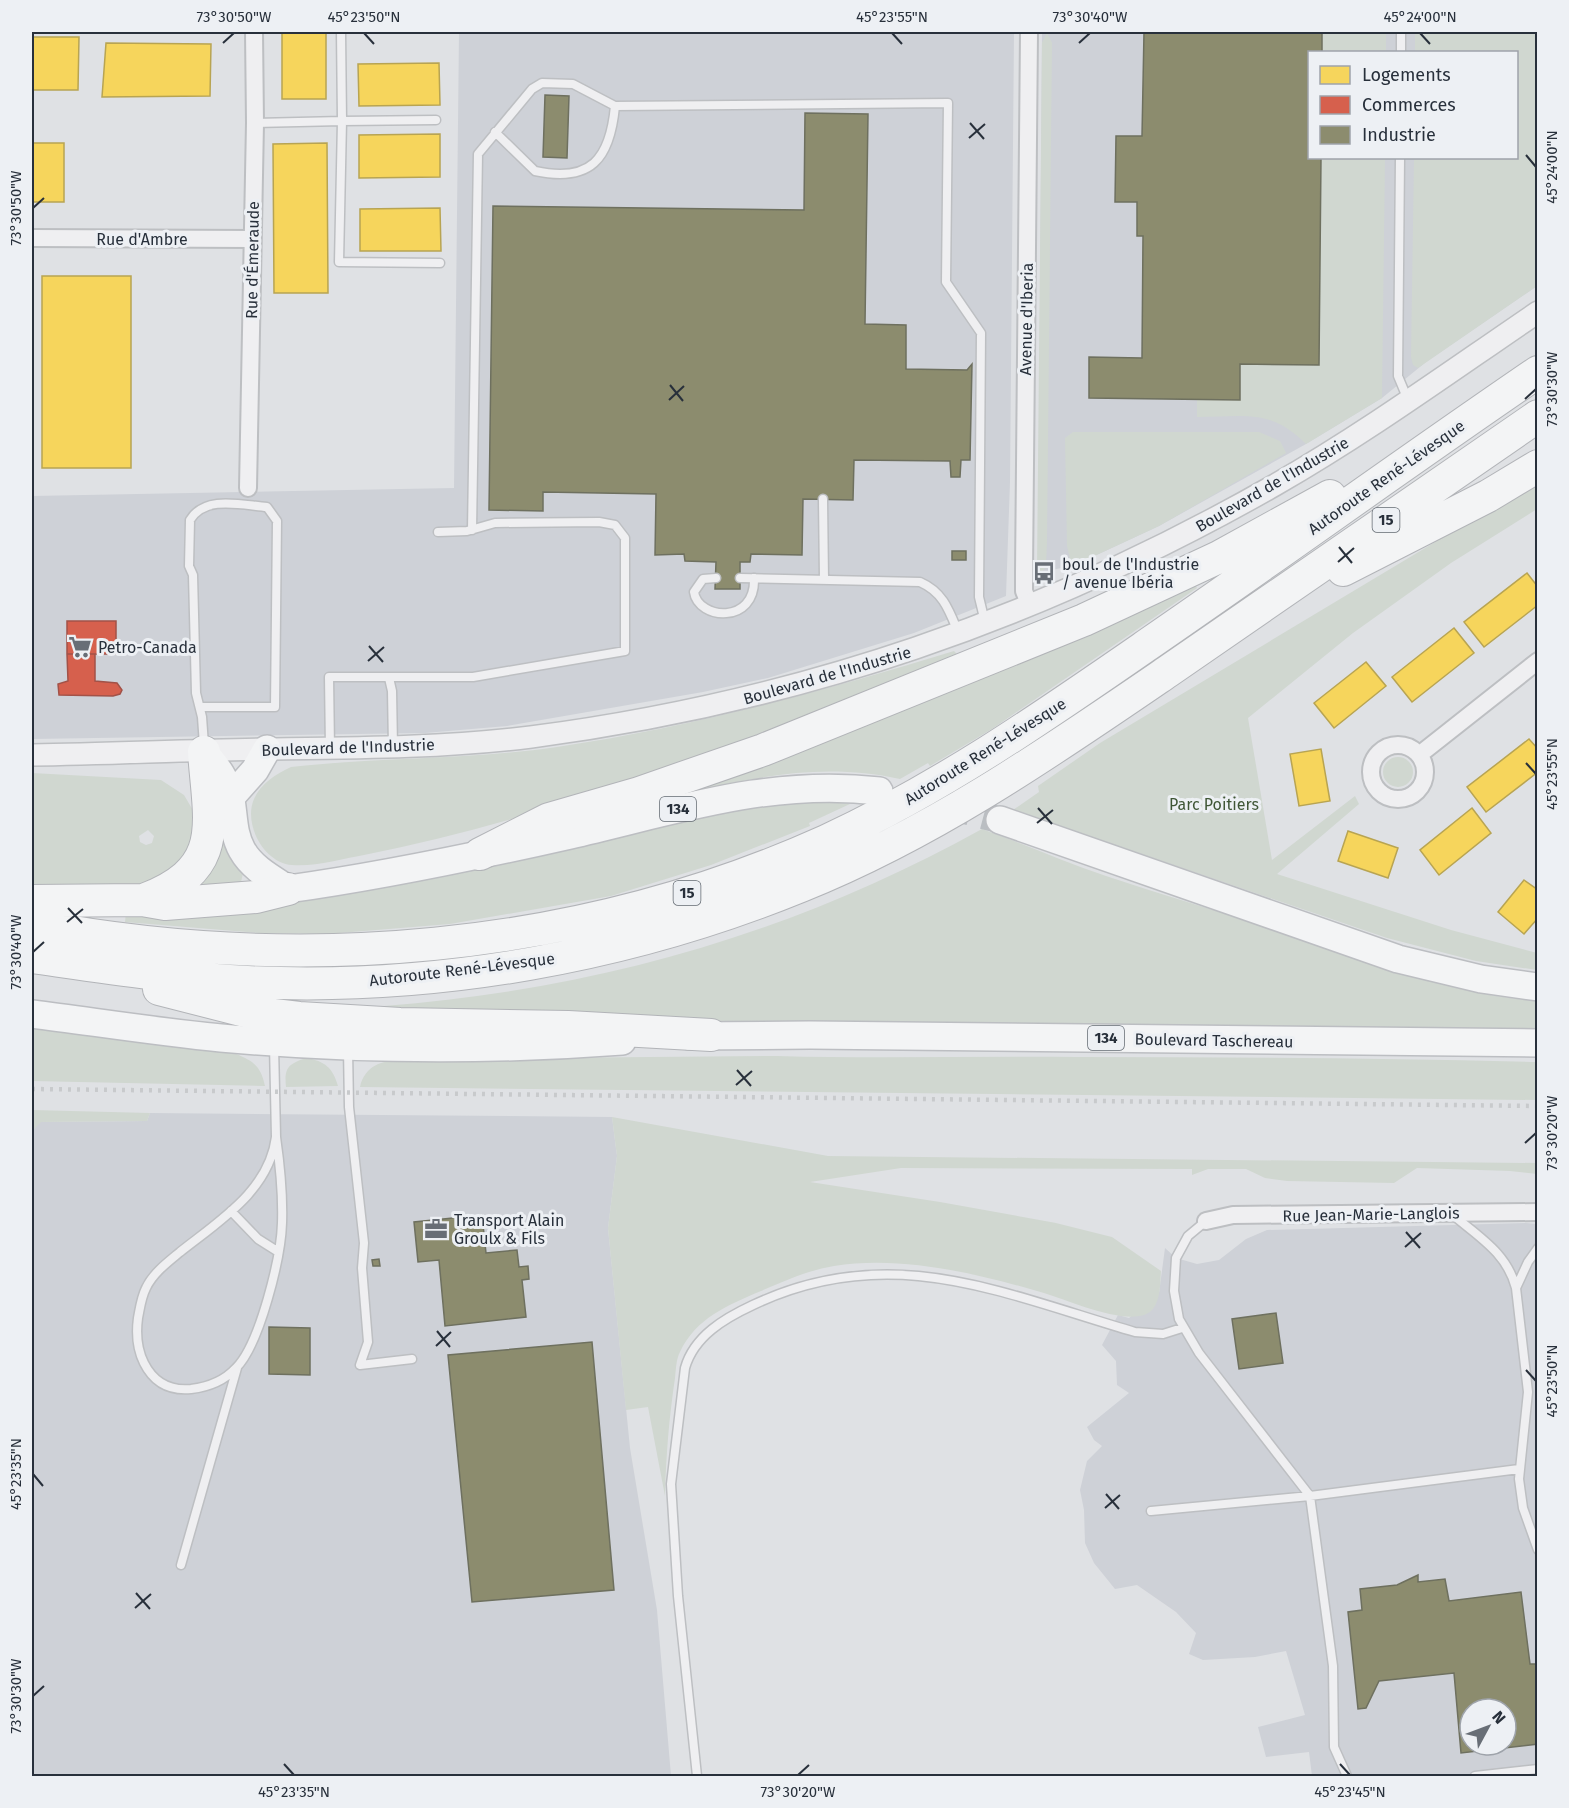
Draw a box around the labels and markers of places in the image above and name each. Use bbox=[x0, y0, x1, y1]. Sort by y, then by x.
place label: boul. de l'Industrie / avenue Ibéria bbox=[1062, 555, 1199, 592]
bus stop icon: boul. de l'Industrie / avenue Ibéria bbox=[1031, 560, 1057, 586]
supermarket icon: Petro-Canada bbox=[67, 634, 93, 660]
place label: Petro-Canada bbox=[98, 638, 197, 657]
place label: Transport Alain Groulx & Fils bbox=[454, 1211, 564, 1248]
office icon: Transport Alain Groulx & Fils bbox=[423, 1216, 449, 1242]

